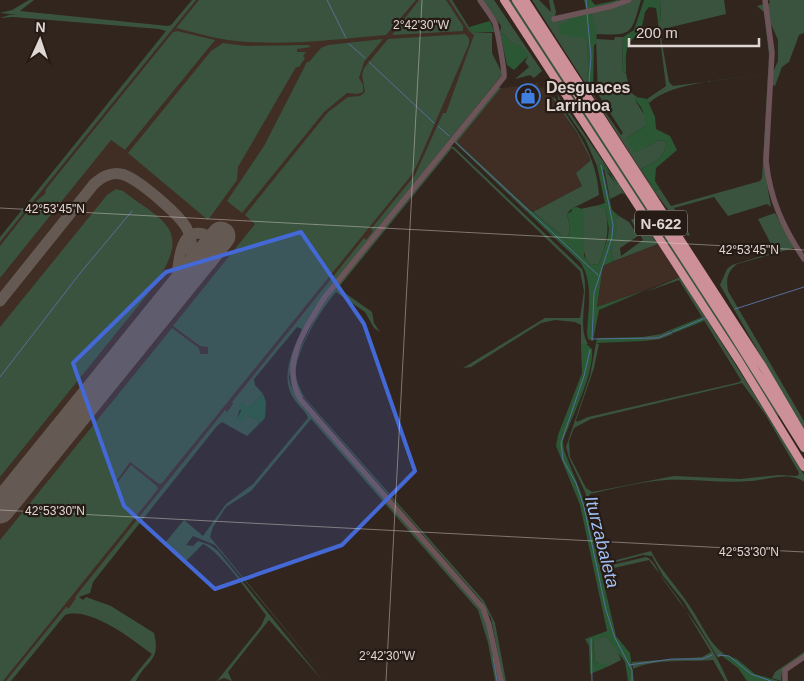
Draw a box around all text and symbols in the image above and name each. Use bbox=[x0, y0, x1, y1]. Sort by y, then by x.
north arrow bbox=[15, 15, 65, 65]
scale bar bbox=[629, 15, 759, 47]
text: 2°42'30"W bbox=[393, 18, 450, 32]
text: N bbox=[35, 19, 46, 35]
text: 200 m bbox=[636, 24, 678, 41]
place label: Desguaces Larrinoa bbox=[546, 79, 631, 114]
shop icon: Desguaces Larrinoa bbox=[515, 83, 541, 109]
text: 42°53'45"N bbox=[25, 202, 85, 216]
road number: N-622 bbox=[635, 210, 687, 236]
text: 42°53'45"N bbox=[719, 243, 779, 257]
water label: Iturzabaleta bbox=[581, 494, 623, 590]
text: 42°53'30"N bbox=[25, 504, 85, 518]
text: 42°53'30"N bbox=[719, 545, 779, 559]
text: 2°42'30"W bbox=[359, 649, 416, 663]

